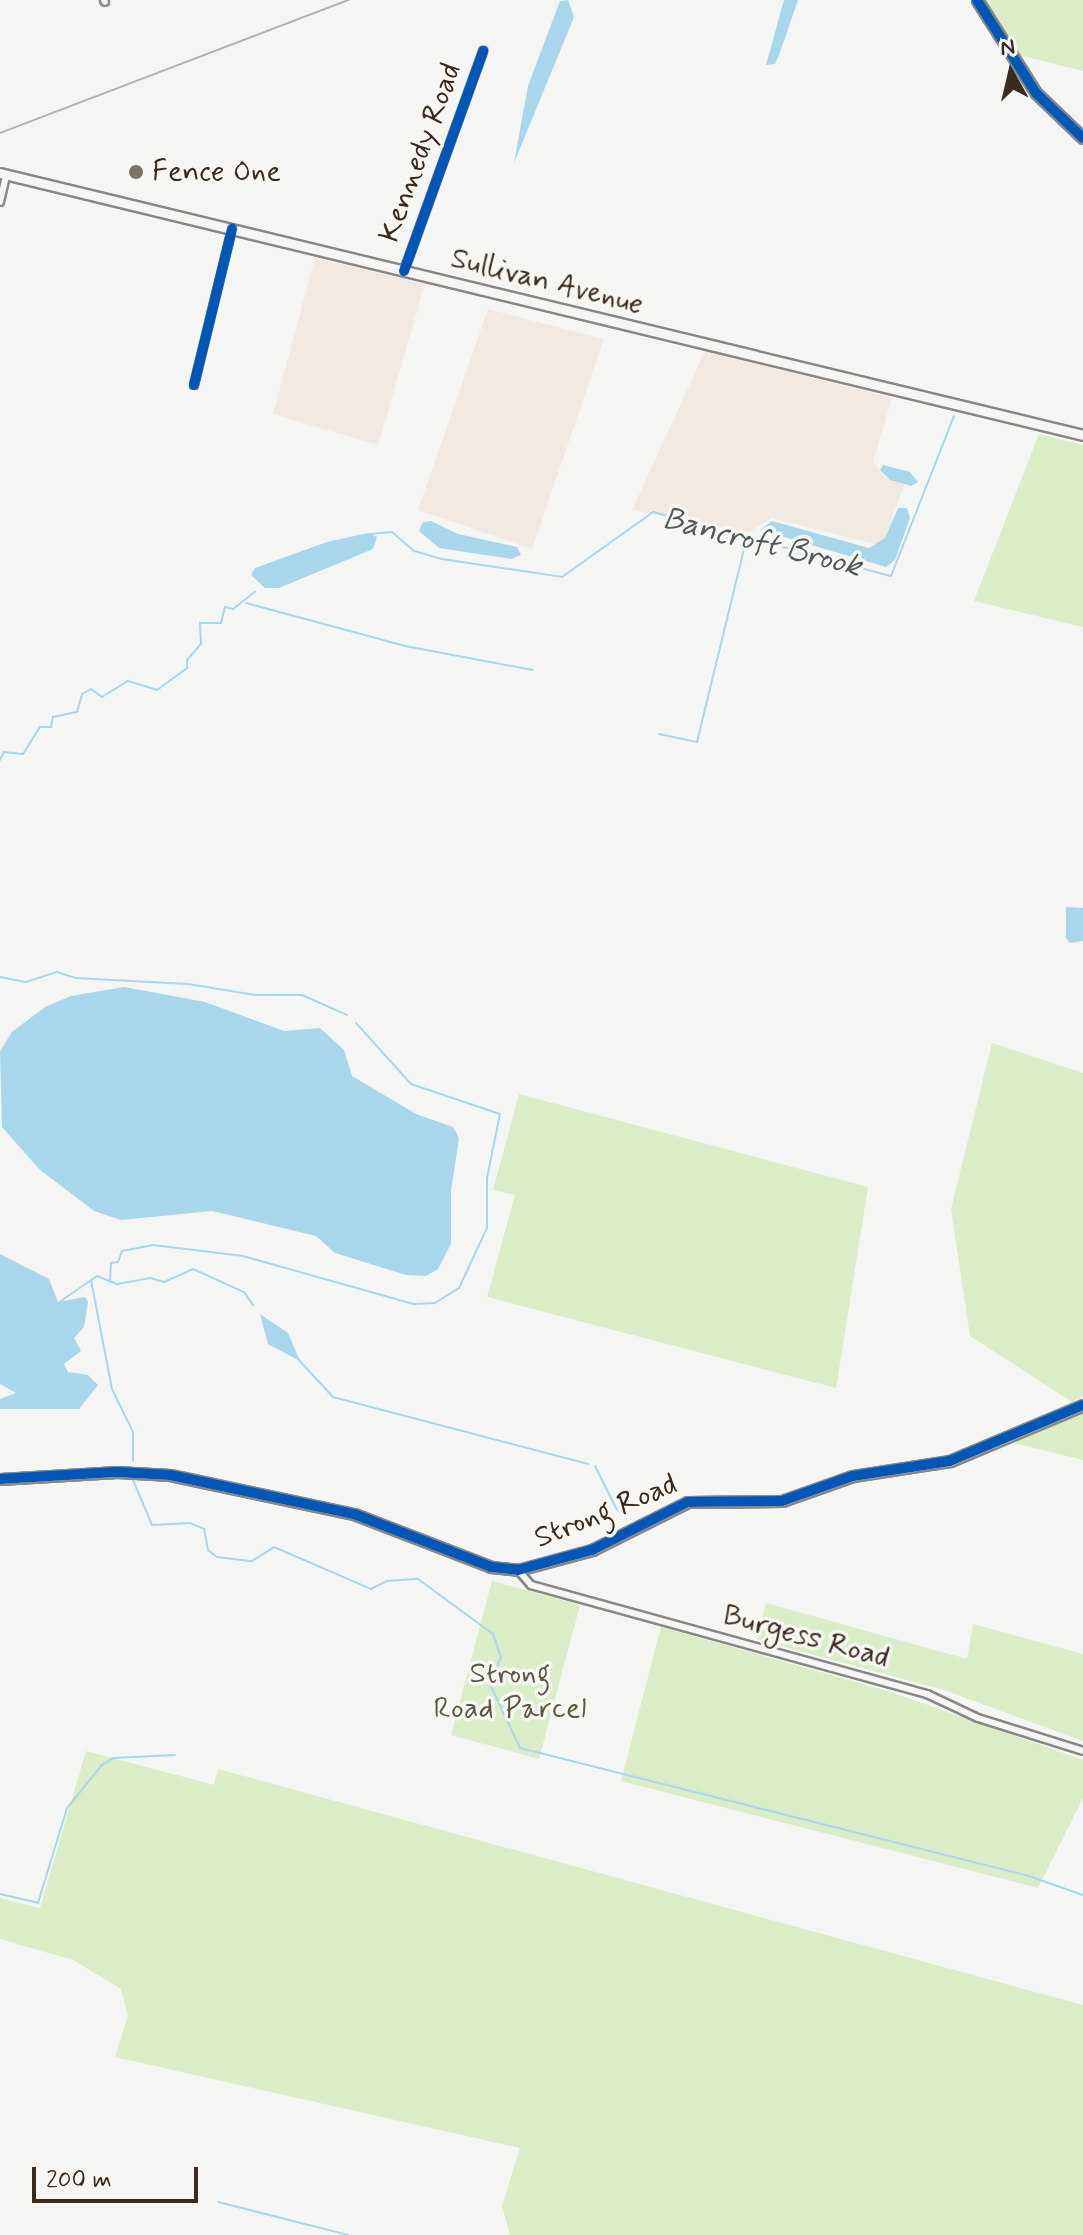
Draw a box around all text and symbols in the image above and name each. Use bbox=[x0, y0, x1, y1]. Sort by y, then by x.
north arrow bbox=[971, 32, 1051, 112]
text: N bbox=[998, 33, 1017, 63]
street label: Kennedy Road bbox=[372, 59, 470, 247]
place label: Fence One bbox=[152, 154, 282, 190]
marker: Fence One bbox=[127, 163, 145, 181]
street label: Sullivan Avenue bbox=[444, 240, 650, 324]
water label: Bancroft Brook bbox=[659, 500, 865, 586]
street label: Strong Road bbox=[530, 1467, 682, 1557]
street label: Burgess Road bbox=[720, 1598, 892, 1676]
park label: Strong Road Parcel bbox=[437, 1656, 583, 1726]
scale bar bbox=[36, 2151, 202, 2201]
text: 200 m bbox=[46, 2165, 112, 2196]

